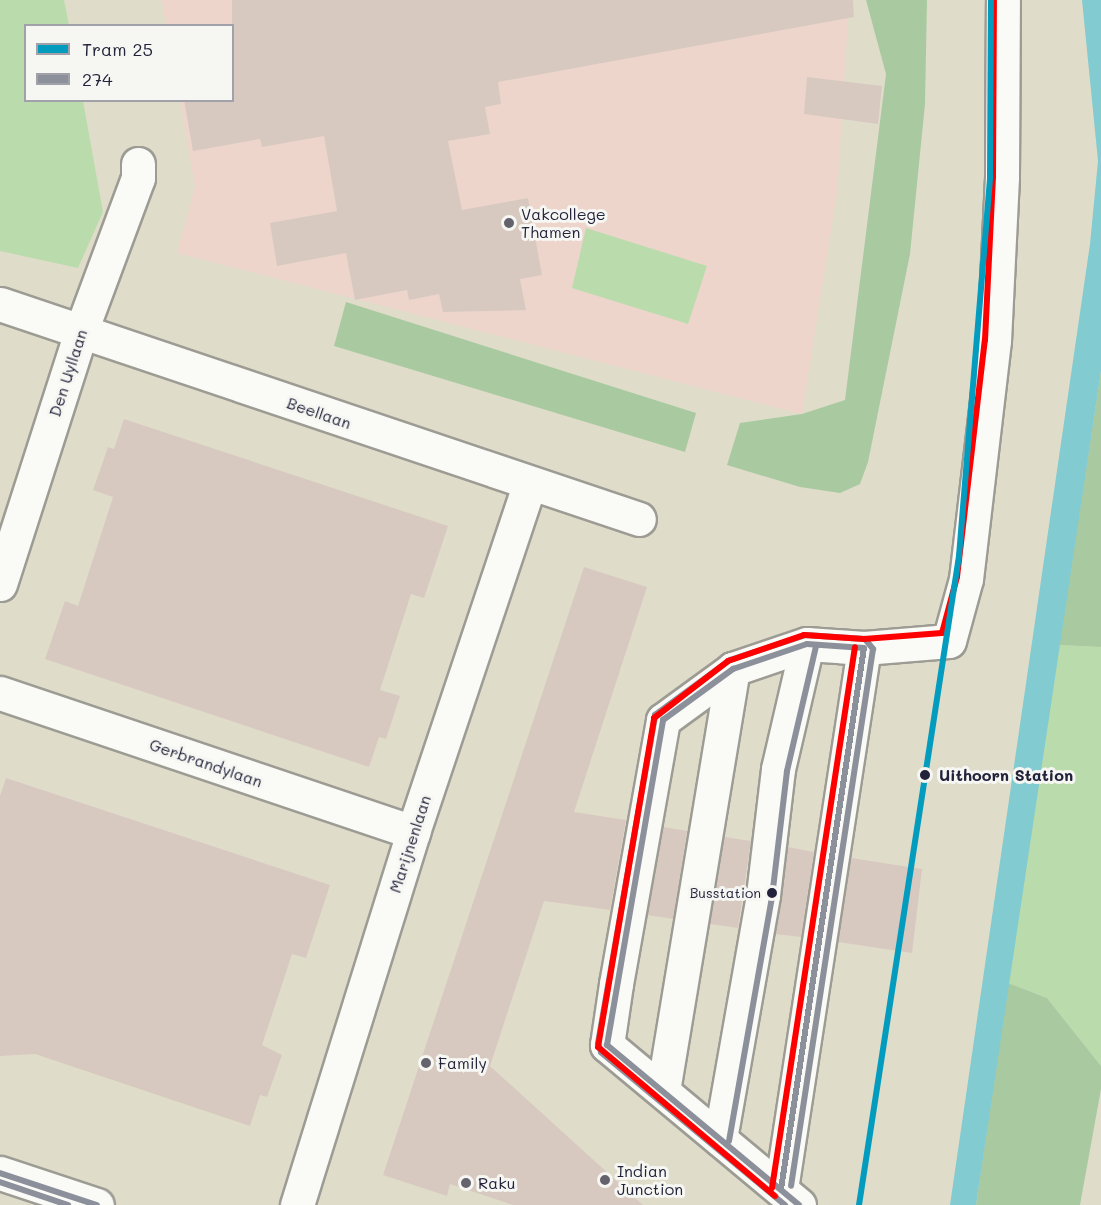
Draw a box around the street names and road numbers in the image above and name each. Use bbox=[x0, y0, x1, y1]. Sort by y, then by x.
street label: Den Uyllaan bbox=[45, 327, 91, 419]
street label: Beellaan bbox=[284, 393, 354, 433]
street label: Gerbrandylaan bbox=[147, 735, 265, 791]
street label: Marijnenlaan bbox=[385, 793, 435, 895]

